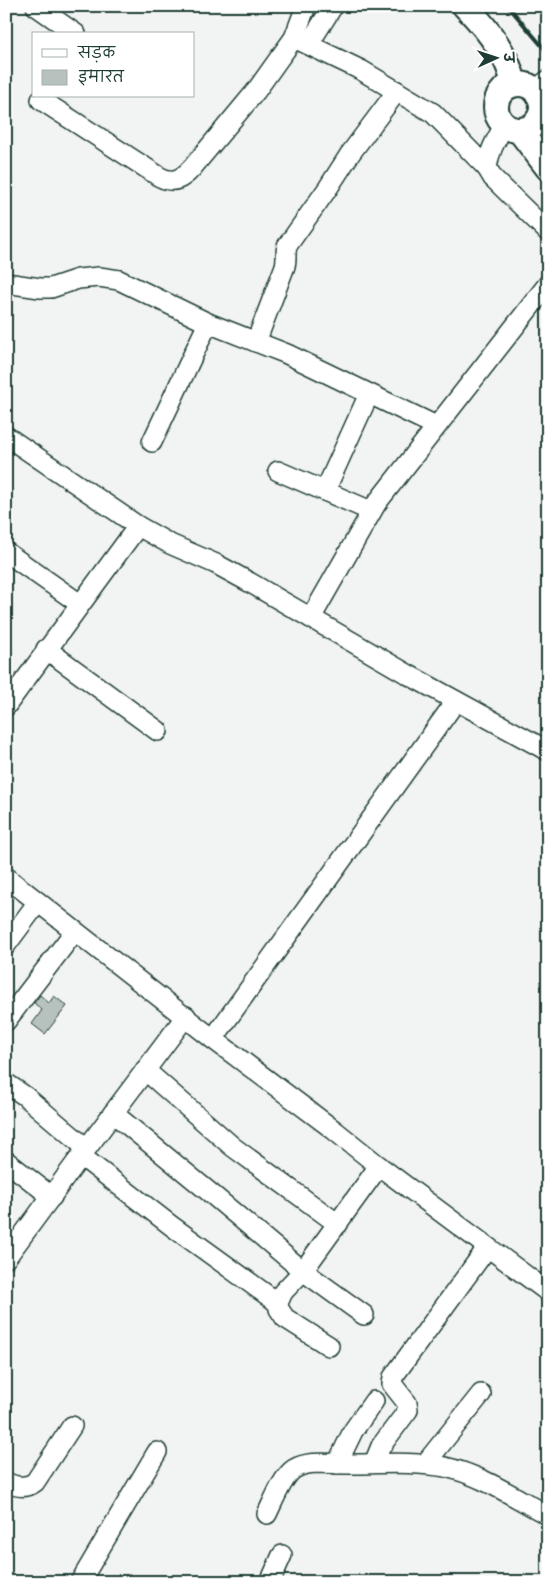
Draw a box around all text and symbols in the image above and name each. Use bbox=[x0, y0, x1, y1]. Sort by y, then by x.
legend bbox=[32, 32, 195, 98]
north arrow bbox=[472, 32, 522, 82]
text: सड़क bbox=[77, 40, 116, 63]
text: उ bbox=[499, 50, 520, 64]
text: इमारत bbox=[78, 64, 125, 87]

